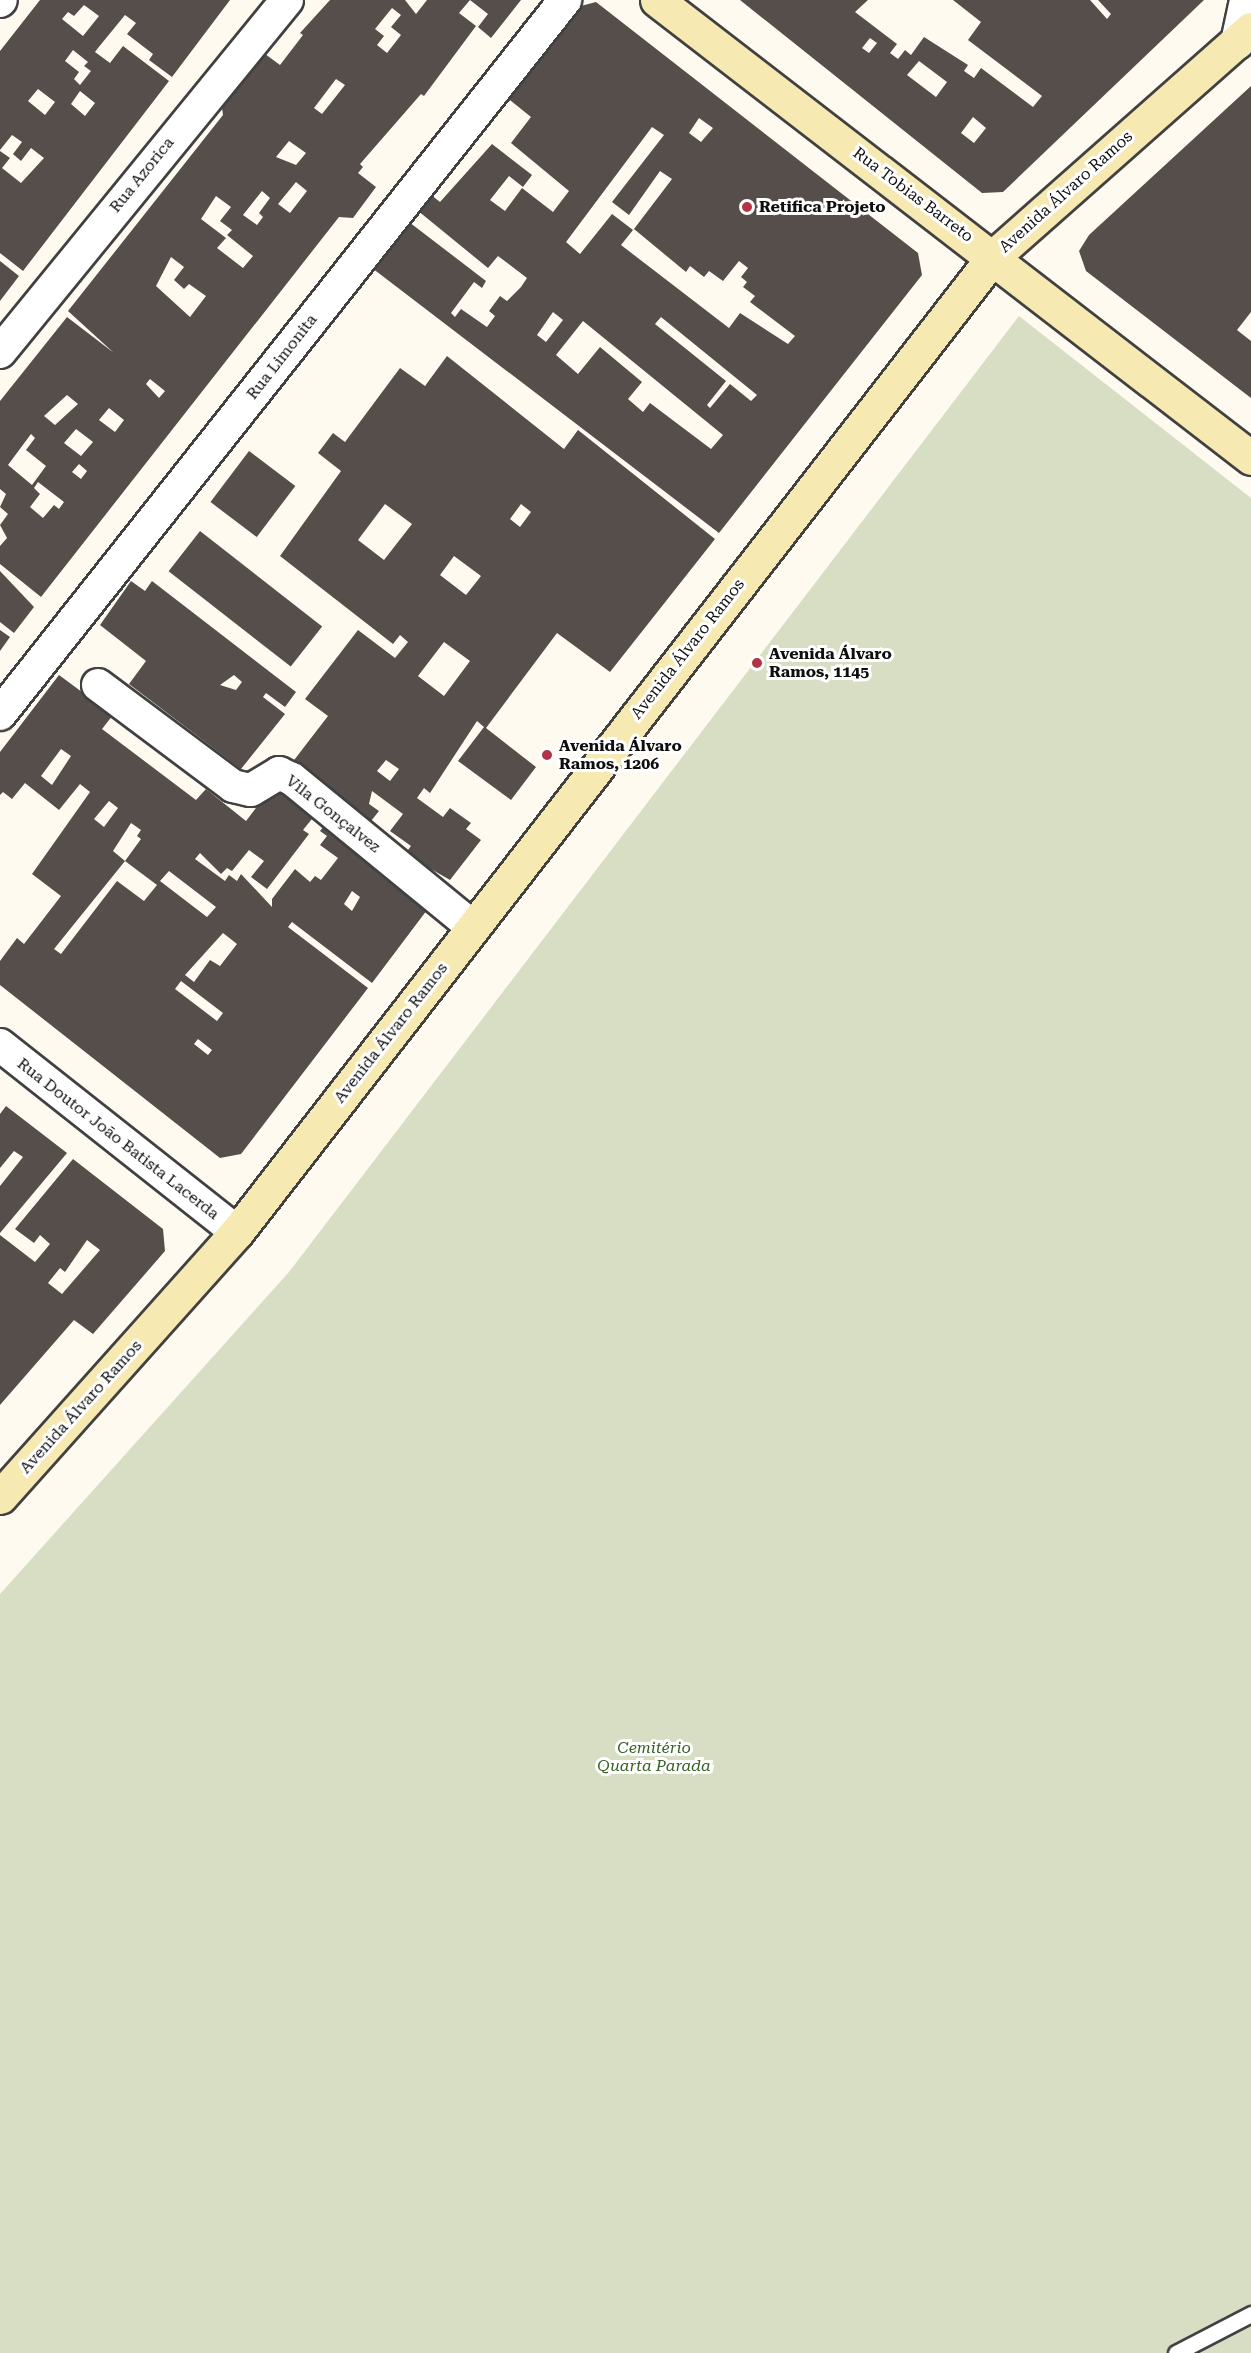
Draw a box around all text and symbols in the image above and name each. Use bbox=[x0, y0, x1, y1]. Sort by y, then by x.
street label: Avenida Álvaro Ramos bbox=[995, 127, 1137, 257]
street label: Rua Azorica bbox=[106, 133, 178, 217]
street label: Rua Tobias Barreto bbox=[849, 144, 977, 246]
place label: Retifica Projeto bbox=[759, 197, 886, 217]
marker: Retifica Projeto bbox=[740, 200, 754, 214]
street label: Rua Limonita bbox=[243, 311, 321, 403]
street label: Avenida Álvaro Ramos bbox=[627, 575, 749, 723]
place label: Avenida Álvaro Ramos, 1145 bbox=[769, 644, 892, 682]
marker: Avenida Álvaro Ramos, 1145 bbox=[750, 656, 764, 670]
place label: Avenida Álvaro Ramos, 1206 bbox=[559, 736, 682, 774]
marker: Avenida Álvaro Ramos, 1206 bbox=[540, 748, 554, 762]
street label: Vila Gonçalvez bbox=[282, 771, 384, 857]
street label: Avenida Álvaro Ramos bbox=[330, 959, 452, 1107]
street label: Rua Doutor João Batista Lacerda bbox=[13, 1054, 223, 1224]
street label: Avenida Álvaro Ramos bbox=[16, 1336, 146, 1478]
park label: Cemitério Quarta Parada bbox=[597, 1738, 711, 1776]

